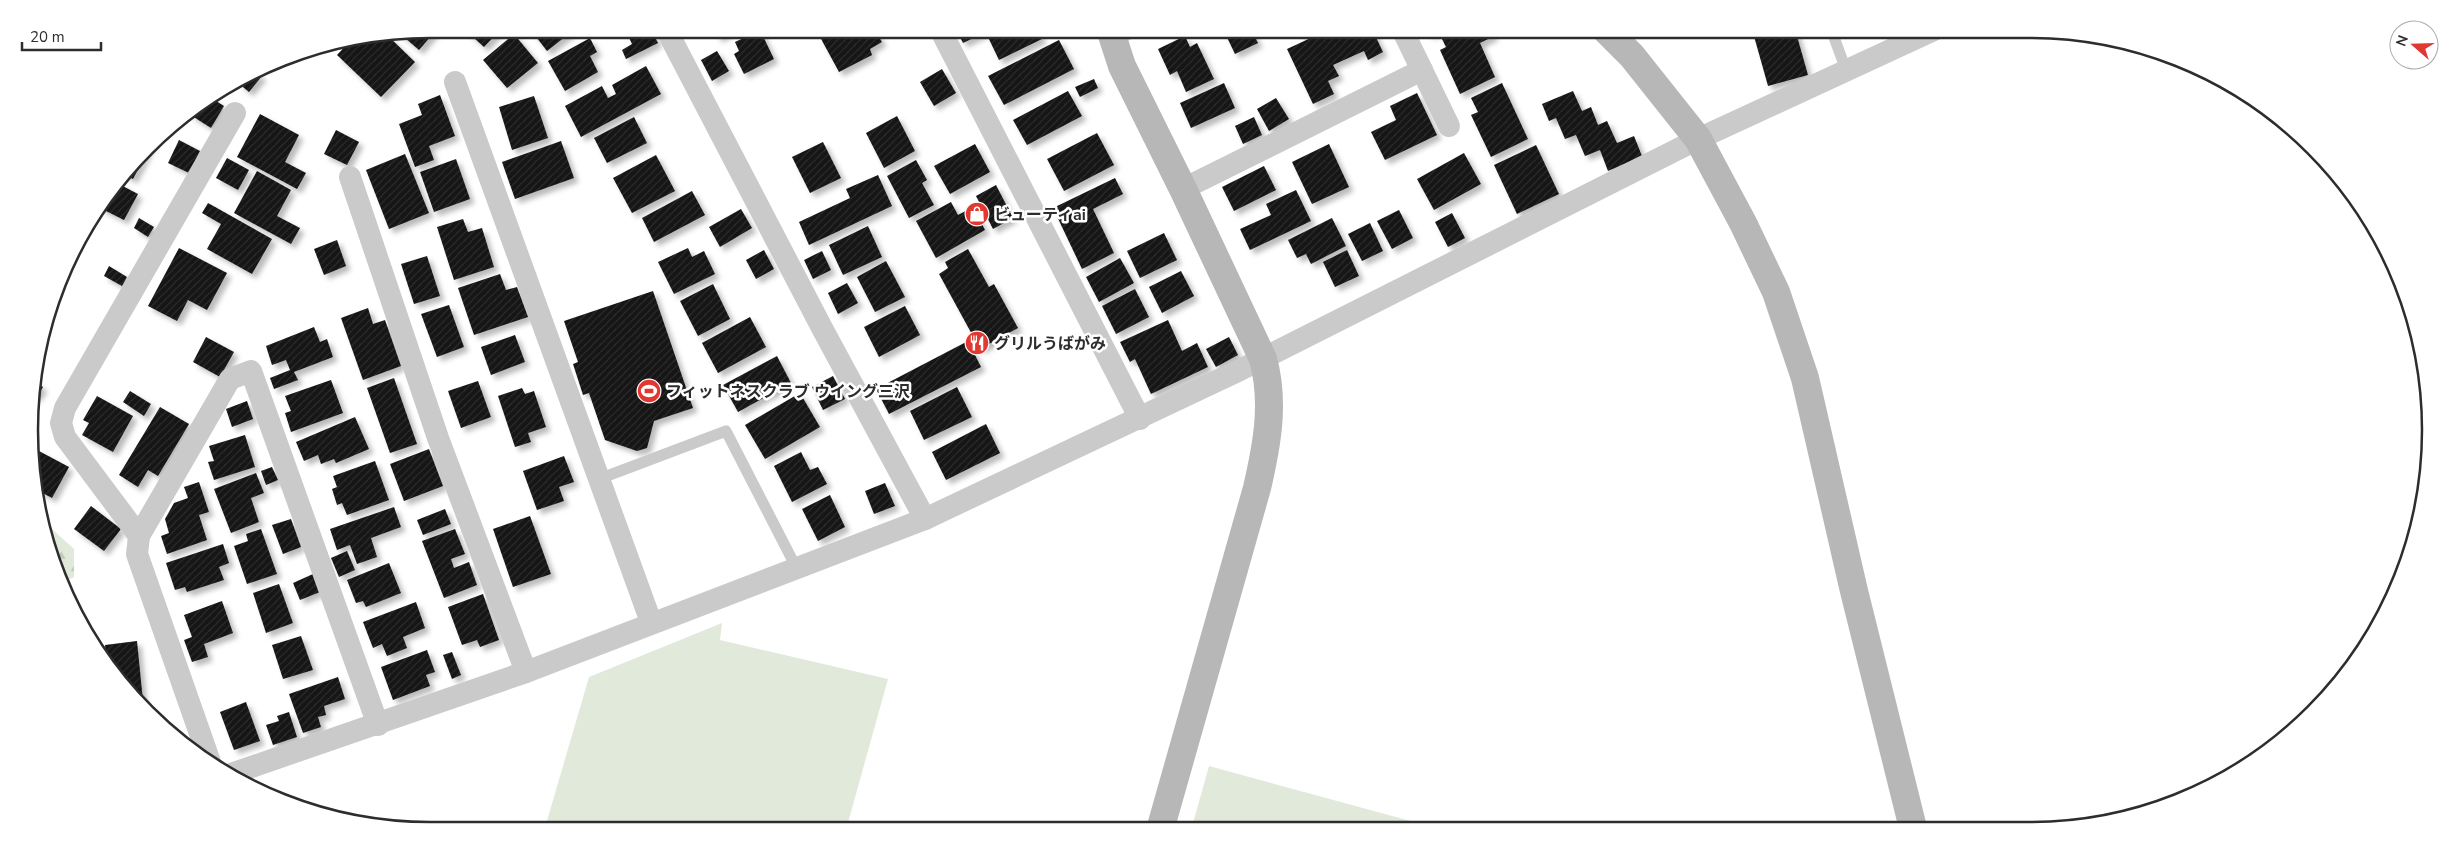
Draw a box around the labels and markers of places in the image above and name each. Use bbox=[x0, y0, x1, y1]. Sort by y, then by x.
shop icon: ビューティai bbox=[964, 201, 990, 227]
place label: ビューティai bbox=[994, 204, 1086, 226]
restaurant icon: グリルうばがみ bbox=[964, 330, 990, 356]
place label: グリルうばがみ bbox=[994, 333, 1106, 355]
sports icon: フィットネスクラブ ウイング三沢 bbox=[636, 378, 662, 404]
place label: フィットネスクラブ ウイング三沢 bbox=[666, 381, 910, 403]

